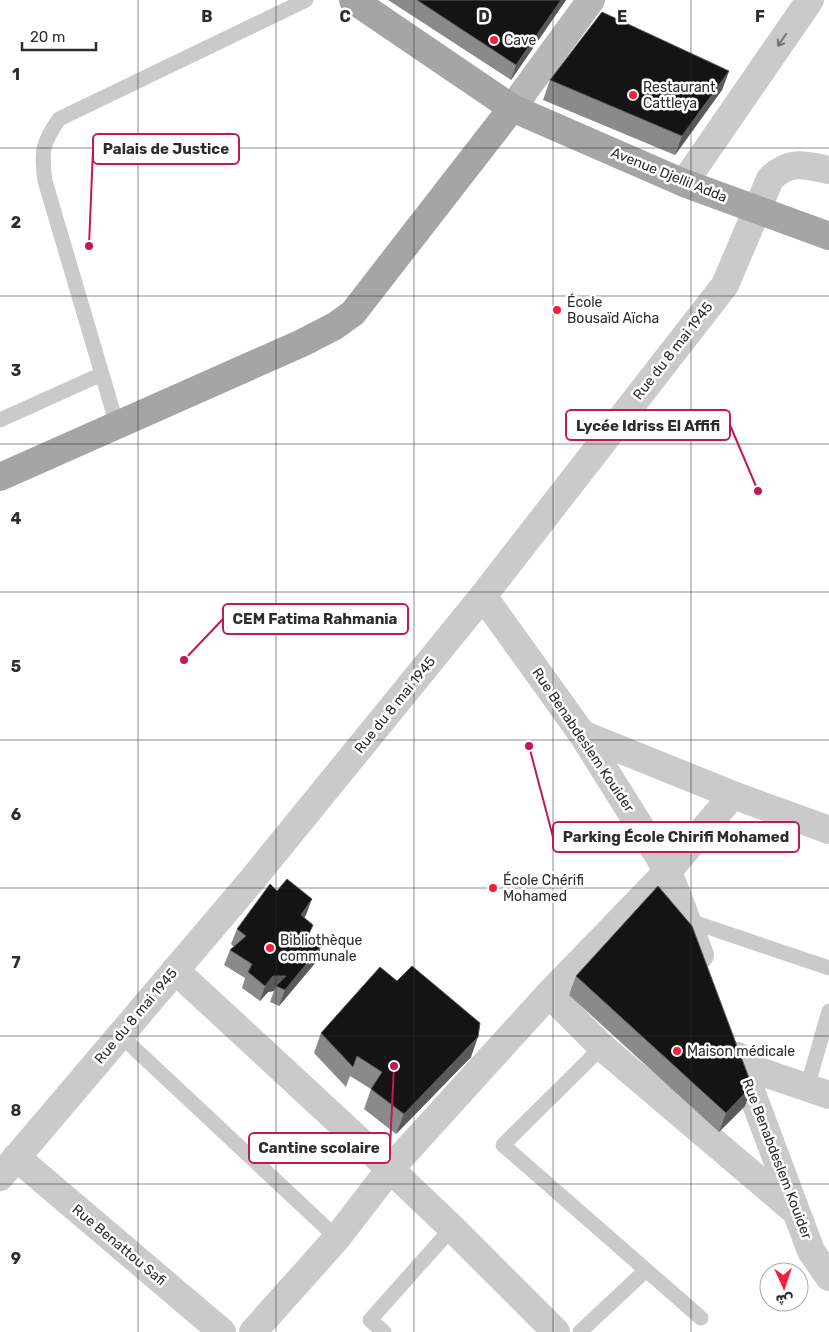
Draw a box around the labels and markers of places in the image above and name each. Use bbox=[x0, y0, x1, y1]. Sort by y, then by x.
place label: Cave bbox=[504, 32, 536, 49]
marker: Cave bbox=[488, 34, 500, 46]
place label: Restaurant Cattleya bbox=[643, 79, 716, 112]
marker: Restaurant Cattleya bbox=[627, 89, 639, 101]
callout: Palais de Justice bbox=[93, 134, 239, 164]
place label: École Bousaïd Aïcha bbox=[567, 293, 659, 327]
marker: École Bousaïd Aïcha bbox=[551, 304, 563, 316]
callout: Lycée Idriss El Affifi bbox=[566, 410, 730, 440]
callout: CEM Fatima Rahmania bbox=[223, 604, 408, 634]
callout: Parking École Chirifi Mohamed bbox=[553, 822, 799, 852]
place label: École Chérifi Mohamed bbox=[503, 871, 584, 905]
marker: École Chérifi Mohamed bbox=[487, 882, 499, 894]
place label: Bibliothèque communale bbox=[280, 932, 362, 965]
marker: Bibliothèque communale bbox=[264, 942, 276, 954]
place label: Maison médicale bbox=[687, 1043, 795, 1060]
marker: Maison médicale bbox=[671, 1045, 683, 1057]
callout: Cantine scolaire bbox=[249, 1133, 390, 1163]

